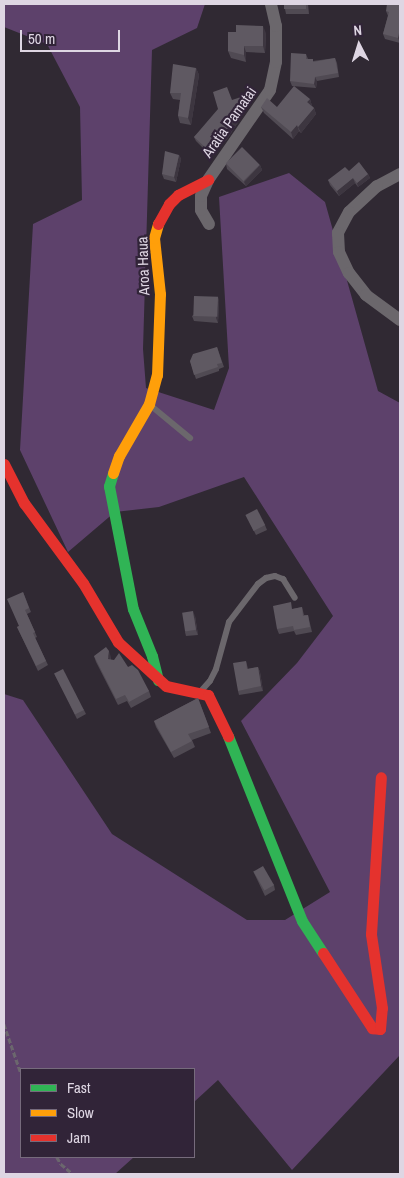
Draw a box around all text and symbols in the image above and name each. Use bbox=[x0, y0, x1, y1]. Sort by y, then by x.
scale bar bbox=[22, 20, 122, 52]
north arrow bbox=[334, 20, 384, 70]
text: N bbox=[353, 21, 363, 39]
text: 50 m bbox=[28, 28, 55, 49]
street label: Aratia Pamatai bbox=[198, 83, 260, 161]
street label: Aroa Haua bbox=[133, 236, 153, 296]
legend bbox=[20, 1068, 195, 1158]
text: Fast bbox=[67, 1077, 90, 1098]
text: Slow bbox=[67, 1102, 94, 1123]
text: Jam bbox=[67, 1127, 90, 1148]

